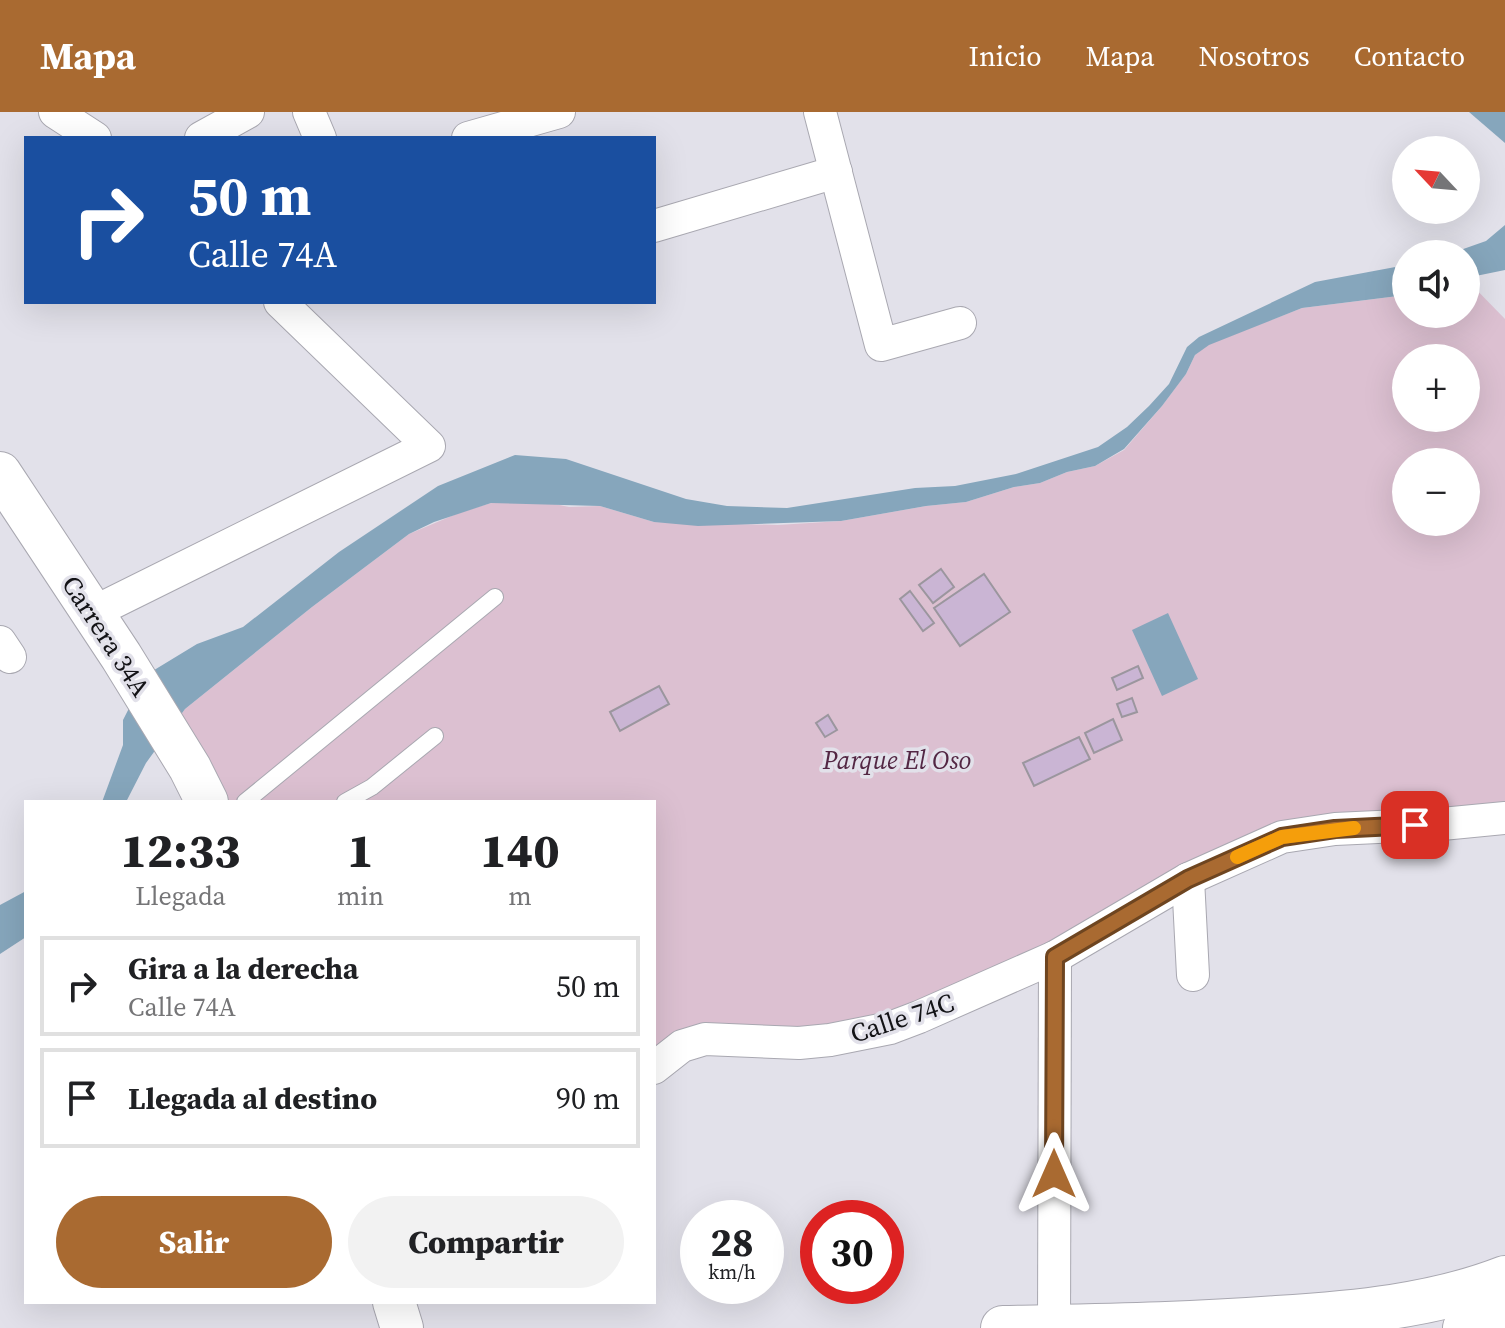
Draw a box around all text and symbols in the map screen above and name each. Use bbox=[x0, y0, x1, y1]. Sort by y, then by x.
text: Mapa bbox=[40, 30, 136, 82]
text: Inicio bbox=[969, 37, 1042, 75]
text: Mapa bbox=[1086, 37, 1155, 75]
text: Nosotros bbox=[1199, 37, 1310, 75]
text: Contacto bbox=[1354, 37, 1465, 75]
north arrow bbox=[1392, 136, 1480, 224]
map controls bbox=[1392, 136, 1480, 536]
text: 50 m bbox=[188, 157, 311, 234]
icon: right bbox=[56, 168, 160, 272]
text: Calle 74A bbox=[188, 230, 337, 279]
button: sound bbox=[1392, 240, 1480, 328]
button: + bbox=[1392, 344, 1480, 432]
button: − bbox=[1392, 448, 1480, 536]
street label: Carrera 34A bbox=[53, 568, 159, 704]
park label: Parque El Oso bbox=[822, 742, 971, 778]
pin bbox=[1381, 791, 1449, 859]
icon: arrive bbox=[1393, 803, 1437, 847]
text: 12:33 bbox=[120, 817, 241, 883]
text: 1 bbox=[347, 817, 374, 883]
text: 140 bbox=[480, 817, 560, 883]
text: Llegada bbox=[135, 878, 226, 914]
text: min bbox=[337, 878, 384, 914]
text: m bbox=[508, 878, 532, 914]
text: Gira a la derecha bbox=[128, 948, 359, 989]
icon: right bbox=[60, 964, 104, 1008]
text: 50 m bbox=[556, 966, 620, 1007]
street label: Calle 74C bbox=[846, 984, 958, 1052]
text: Calle 74A bbox=[128, 989, 236, 1025]
icon: arrive bbox=[60, 1076, 104, 1120]
text: Llegada al destino bbox=[128, 1078, 377, 1119]
text: 90 m bbox=[556, 1078, 620, 1119]
position arrow bbox=[1012, 1132, 1096, 1216]
button: Salir bbox=[56, 1196, 332, 1288]
button: Compartir bbox=[348, 1196, 624, 1288]
speed limit sign: 30 bbox=[800, 1200, 904, 1304]
text: 28 bbox=[710, 1215, 754, 1269]
text: km/h bbox=[708, 1258, 756, 1286]

